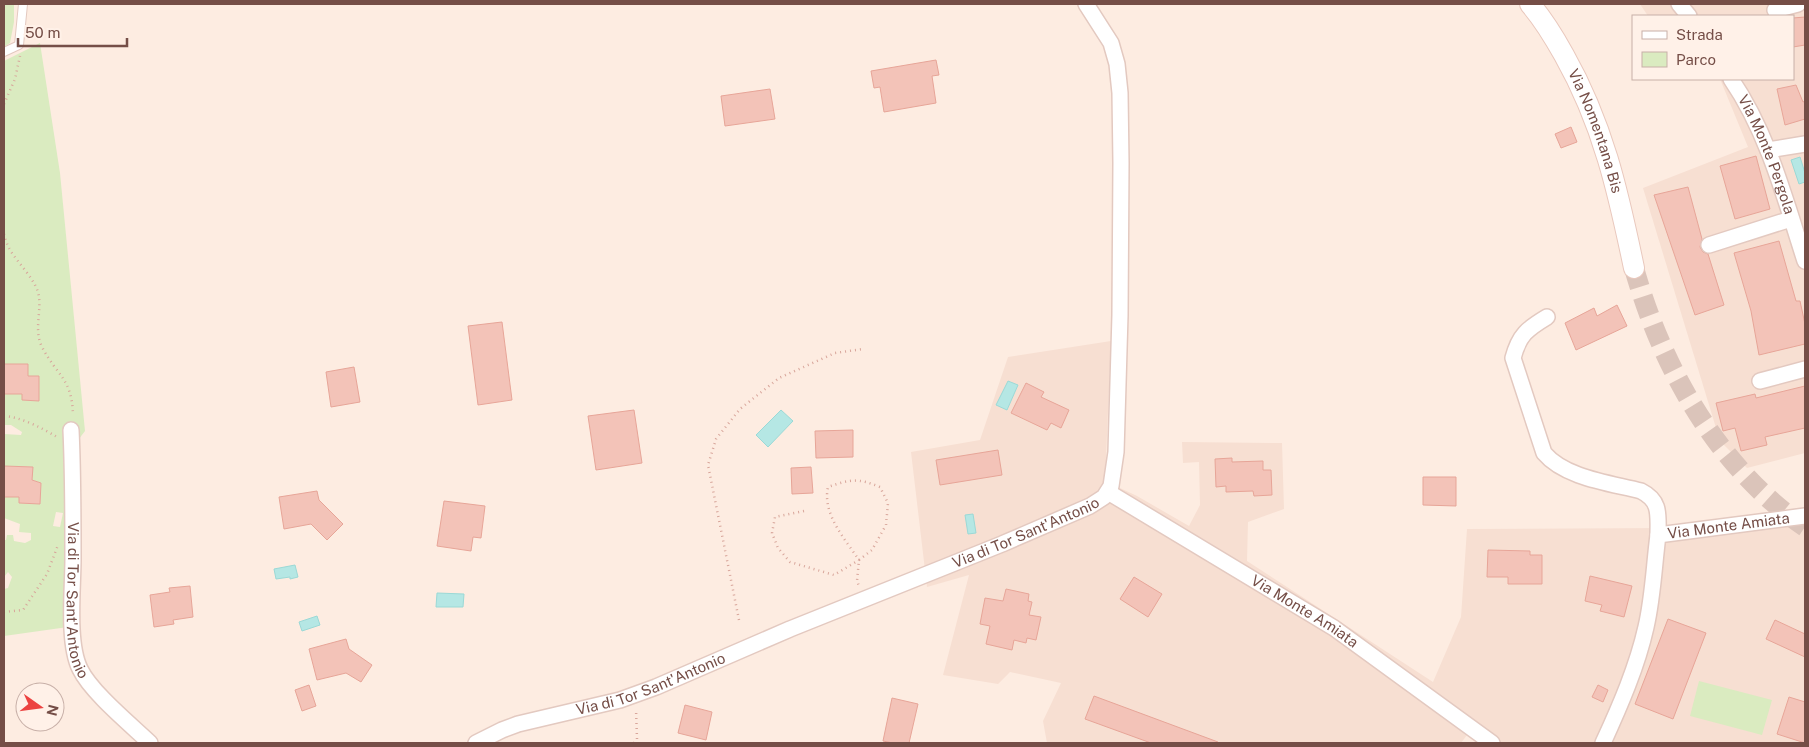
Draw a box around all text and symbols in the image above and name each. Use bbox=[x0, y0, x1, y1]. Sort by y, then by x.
scale bar bbox=[18, 15, 126, 47]
legend bbox=[1632, 15, 1794, 80]
text: 50 m bbox=[25, 24, 60, 41]
text: Strada bbox=[1676, 26, 1723, 43]
text: Parco bbox=[1676, 51, 1716, 68]
street label: Via Nomentana Bis bbox=[1565, 66, 1626, 195]
street label: Via Monte Pergola bbox=[1735, 92, 1799, 216]
street label: Via di Tor Sant'Antonio bbox=[950, 493, 1102, 571]
street label: Via Monte Amiata bbox=[1667, 509, 1791, 542]
street label: Via di Tor Sant'Antonio bbox=[64, 522, 92, 681]
street label: Via Monte Amiata bbox=[1248, 571, 1362, 651]
street label: Via di Tor Sant'Antonio bbox=[574, 649, 728, 718]
north arrow bbox=[15, 682, 65, 732]
text: N bbox=[44, 703, 62, 717]

